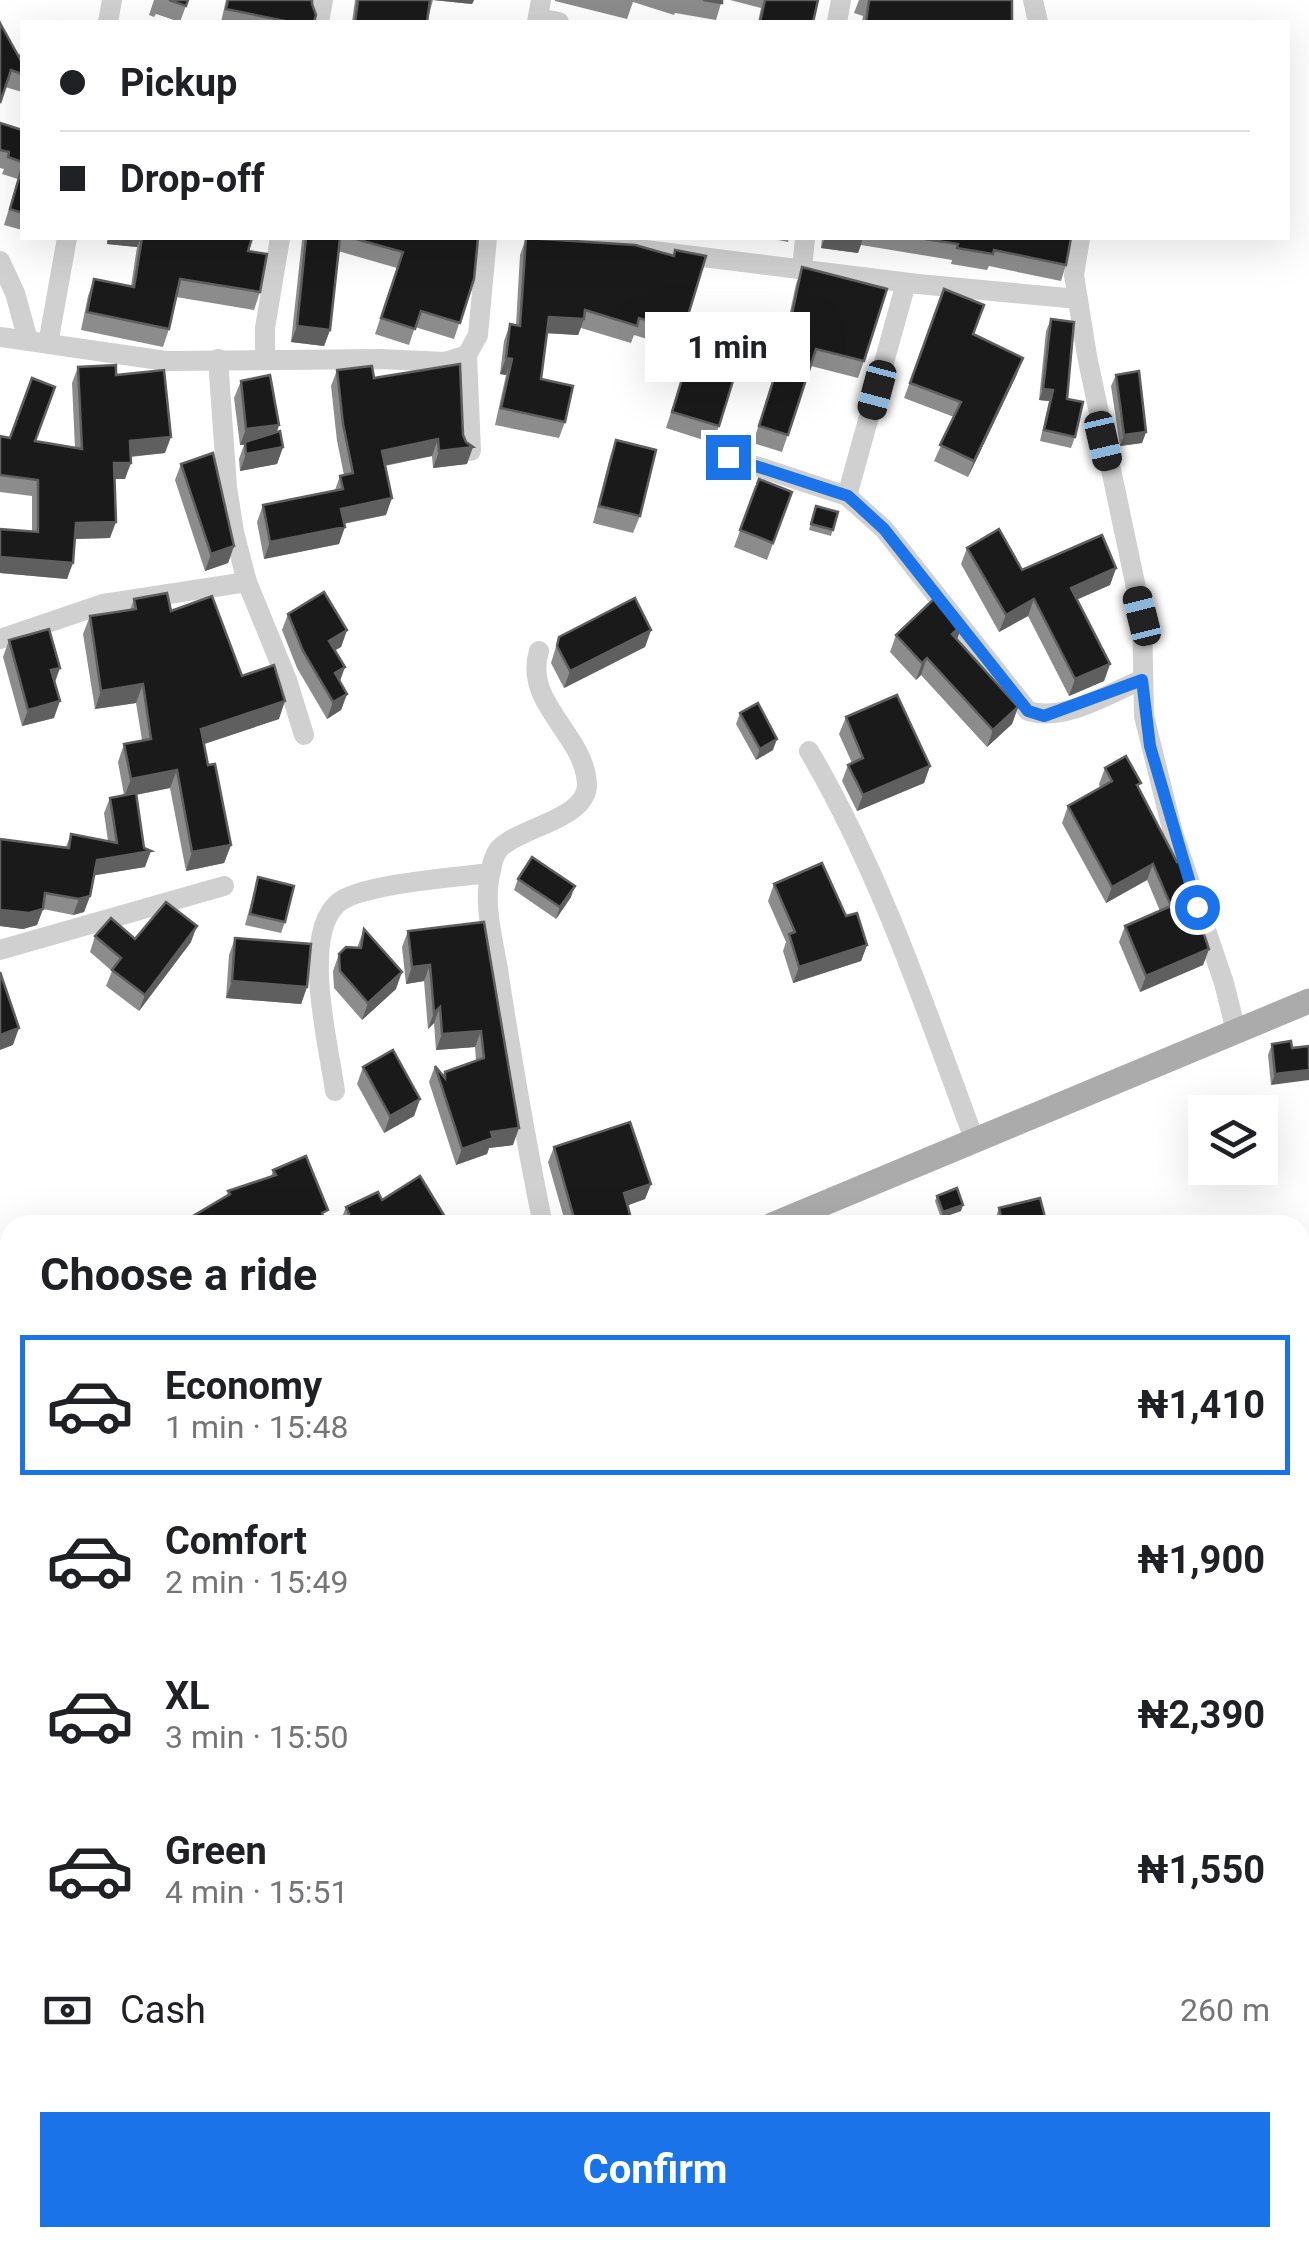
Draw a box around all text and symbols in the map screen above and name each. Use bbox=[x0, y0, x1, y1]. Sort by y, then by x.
text: Pickup bbox=[120, 61, 237, 105]
text: Drop-off bbox=[120, 157, 265, 201]
callout: 1 min bbox=[646, 312, 810, 382]
text: 1 min bbox=[687, 328, 768, 366]
car bbox=[855, 357, 899, 423]
car bbox=[1082, 408, 1124, 474]
route end bbox=[706, 435, 751, 480]
car bbox=[1120, 583, 1164, 649]
route start bbox=[1175, 885, 1220, 930]
map controls bbox=[1188, 1095, 1278, 1185]
button: layers bbox=[1188, 1095, 1278, 1185]
text: Choose a ride bbox=[40, 1248, 317, 1301]
icon: car bbox=[45, 1360, 135, 1450]
text: Economy bbox=[165, 1364, 322, 1408]
text: ₦1,410 bbox=[1138, 1383, 1265, 1427]
text: 1 min · 15:48 bbox=[165, 1408, 348, 1446]
icon: car bbox=[45, 1515, 135, 1605]
text: Comfort bbox=[165, 1519, 307, 1563]
text: ₦1,900 bbox=[1138, 1538, 1265, 1582]
text: 2 min · 15:49 bbox=[165, 1563, 348, 1601]
icon: car bbox=[45, 1670, 135, 1760]
text: XL bbox=[165, 1674, 210, 1718]
text: ₦2,390 bbox=[1138, 1693, 1265, 1737]
text: 3 min · 15:50 bbox=[165, 1718, 348, 1756]
icon: car bbox=[45, 1825, 135, 1915]
text: Green bbox=[165, 1829, 267, 1873]
text: ₦1,550 bbox=[1138, 1848, 1265, 1892]
text: 4 min · 15:51 bbox=[165, 1873, 348, 1911]
icon: cash bbox=[40, 1983, 95, 2038]
text: Cash bbox=[120, 1988, 206, 2032]
text: 260 m bbox=[1180, 1991, 1270, 2029]
button: Confirm bbox=[40, 2112, 1270, 2227]

